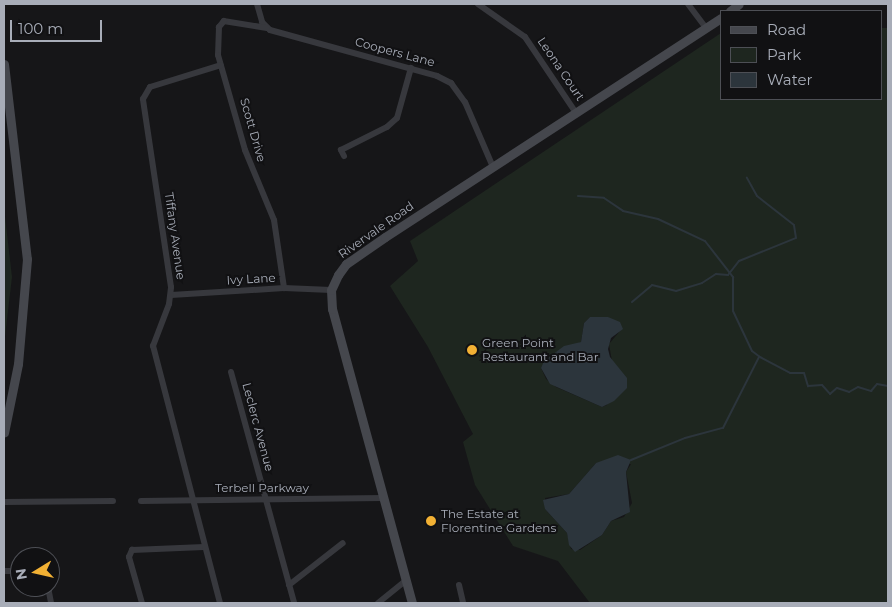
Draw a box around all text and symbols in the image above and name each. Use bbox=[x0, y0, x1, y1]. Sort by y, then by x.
scale bar bbox=[12, 10, 105, 42]
legend bbox=[720, 10, 882, 100]
text: 100 m bbox=[18, 19, 63, 38]
text: Road bbox=[767, 20, 806, 39]
street label: Coopers Lane bbox=[354, 34, 436, 70]
street label: Leona Court bbox=[534, 34, 588, 104]
text: Park bbox=[767, 45, 801, 64]
text: Water bbox=[767, 70, 813, 89]
street label: Scott Drive bbox=[237, 96, 269, 164]
street label: Tiffany Avenue bbox=[162, 191, 188, 281]
street label: Rivervale Road bbox=[335, 199, 417, 261]
street label: Ivy Lane bbox=[226, 271, 276, 287]
place label: Green Point Restaurant and Bar bbox=[482, 336, 598, 364]
marker: Green Point Restaurant and Bar bbox=[466, 344, 478, 356]
street label: Leclerc Avenue bbox=[239, 381, 277, 473]
street label: Terbell Parkway bbox=[215, 481, 309, 495]
place label: The Estate at Florentine Gardens bbox=[441, 507, 556, 535]
marker: The Estate at Florentine Gardens bbox=[425, 515, 437, 527]
north arrow bbox=[10, 547, 60, 597]
text: N bbox=[11, 567, 31, 581]

